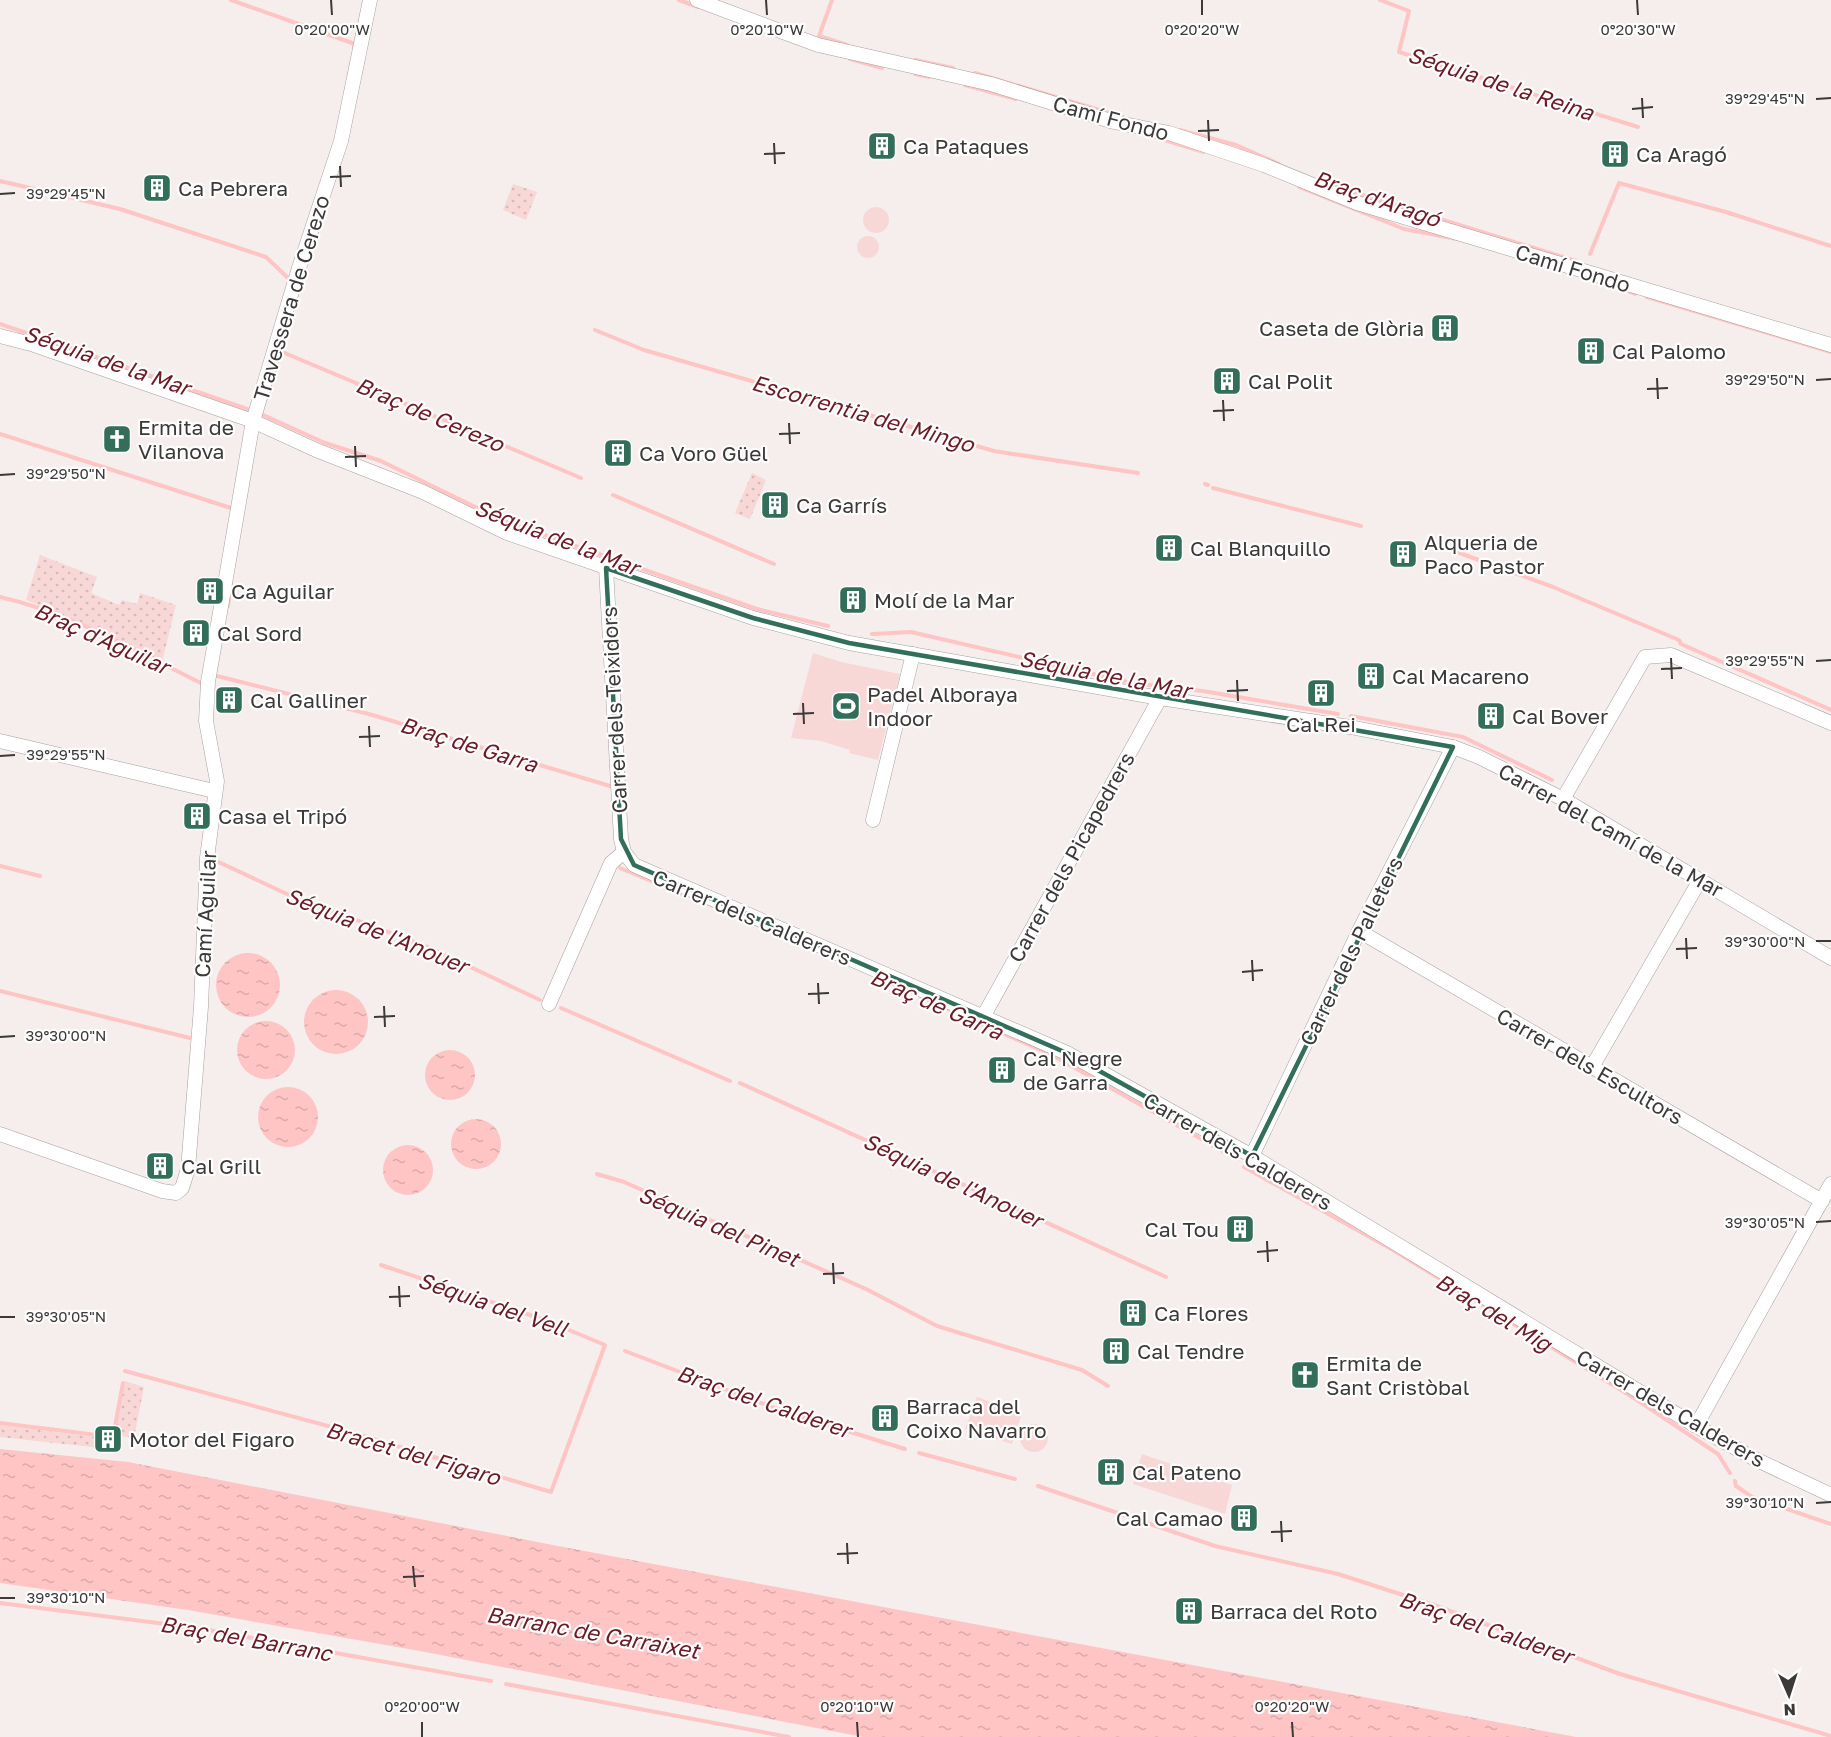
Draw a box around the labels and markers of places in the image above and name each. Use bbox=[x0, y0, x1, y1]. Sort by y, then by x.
building icon: Ca Pataques bbox=[866, 130, 898, 162]
place label: Ca Pataques bbox=[903, 133, 1029, 159]
building icon: Ca Aragó bbox=[1599, 138, 1631, 170]
place label: Ca Aragó bbox=[1636, 141, 1727, 167]
building icon: Ca Pebrera bbox=[141, 172, 173, 204]
place label: Ca Pebrera bbox=[178, 175, 288, 201]
building icon: Caseta de Glòria bbox=[1429, 312, 1461, 344]
place label: Caseta de Glòria bbox=[1259, 315, 1424, 341]
building icon: Cal Palomo bbox=[1575, 335, 1607, 367]
place label: Cal Palomo bbox=[1612, 338, 1726, 364]
building icon: Cal Polit bbox=[1211, 365, 1243, 397]
place label: Cal Polit bbox=[1248, 368, 1333, 394]
place label: Ermita de Vilanova bbox=[138, 414, 234, 464]
church icon: Ermita de Vilanova bbox=[101, 423, 133, 455]
building icon: Ca Voro Güel bbox=[602, 437, 634, 469]
place label: Ca Voro Güel bbox=[639, 440, 768, 466]
building icon: Ca Garrís bbox=[759, 489, 791, 521]
place label: Ca Garrís bbox=[796, 492, 887, 518]
place label: Alqueria de Paco Pastor bbox=[1424, 529, 1544, 579]
building icon: Cal Blanquillo bbox=[1153, 532, 1185, 564]
place label: Cal Blanquillo bbox=[1190, 535, 1331, 561]
building icon: Alqueria de Paco Pastor bbox=[1387, 538, 1419, 570]
building icon: Ca Aguilar bbox=[194, 575, 226, 607]
place label: Ca Aguilar bbox=[231, 578, 334, 604]
building icon: Molí de la Mar bbox=[837, 584, 869, 616]
place label: Molí de la Mar bbox=[874, 587, 1015, 613]
building icon: Cal Sord bbox=[180, 617, 212, 649]
place label: Cal Sord bbox=[217, 620, 302, 646]
building icon: Cal Macareno bbox=[1355, 660, 1387, 692]
place label: Cal Macareno bbox=[1392, 663, 1529, 689]
building icon: Cal Rei bbox=[1305, 677, 1337, 709]
place label: Padel Alboraya Indoor bbox=[867, 681, 1018, 731]
building icon: Cal Galliner bbox=[213, 684, 245, 716]
place label: Cal Galliner bbox=[250, 687, 367, 713]
sports icon: Padel Alboraya Indoor bbox=[830, 690, 862, 722]
building icon: Cal Bover bbox=[1475, 700, 1507, 732]
place label: Cal Bover bbox=[1512, 703, 1608, 729]
place label: Cal Rei bbox=[1286, 711, 1356, 737]
building icon: Casa el Tripó bbox=[181, 800, 213, 832]
place label: Casa el Tripó bbox=[218, 803, 347, 829]
place label: Cal Negre de Garra bbox=[1023, 1045, 1122, 1095]
building icon: Cal Negre de Garra bbox=[986, 1054, 1018, 1086]
building icon: Cal Grill bbox=[144, 1150, 176, 1182]
place label: Cal Grill bbox=[181, 1153, 261, 1179]
building icon: Cal Tou bbox=[1224, 1213, 1256, 1245]
place label: Cal Tou bbox=[1144, 1216, 1219, 1242]
building icon: Ca Flores bbox=[1117, 1297, 1149, 1329]
place label: Ca Flores bbox=[1154, 1300, 1248, 1326]
building icon: Cal Tendre bbox=[1100, 1335, 1132, 1367]
place label: Cal Tendre bbox=[1137, 1338, 1244, 1364]
place label: Ermita de Sant Cristòbal bbox=[1326, 1350, 1469, 1400]
church icon: Ermita de Sant Cristòbal bbox=[1289, 1359, 1321, 1391]
place label: Barraca del Coixo Navarro bbox=[906, 1393, 1047, 1443]
building icon: Barraca del Coixo Navarro bbox=[869, 1402, 901, 1434]
building icon: Motor del Figaro bbox=[92, 1423, 124, 1455]
place label: Motor del Figaro bbox=[129, 1426, 295, 1452]
building icon: Cal Pateno bbox=[1095, 1456, 1127, 1488]
place label: Cal Pateno bbox=[1132, 1459, 1241, 1485]
building icon: Cal Camao bbox=[1228, 1502, 1260, 1534]
place label: Cal Camao bbox=[1116, 1505, 1223, 1531]
building icon: Barraca del Roto bbox=[1173, 1595, 1205, 1627]
place label: Barraca del Roto bbox=[1210, 1598, 1377, 1624]

